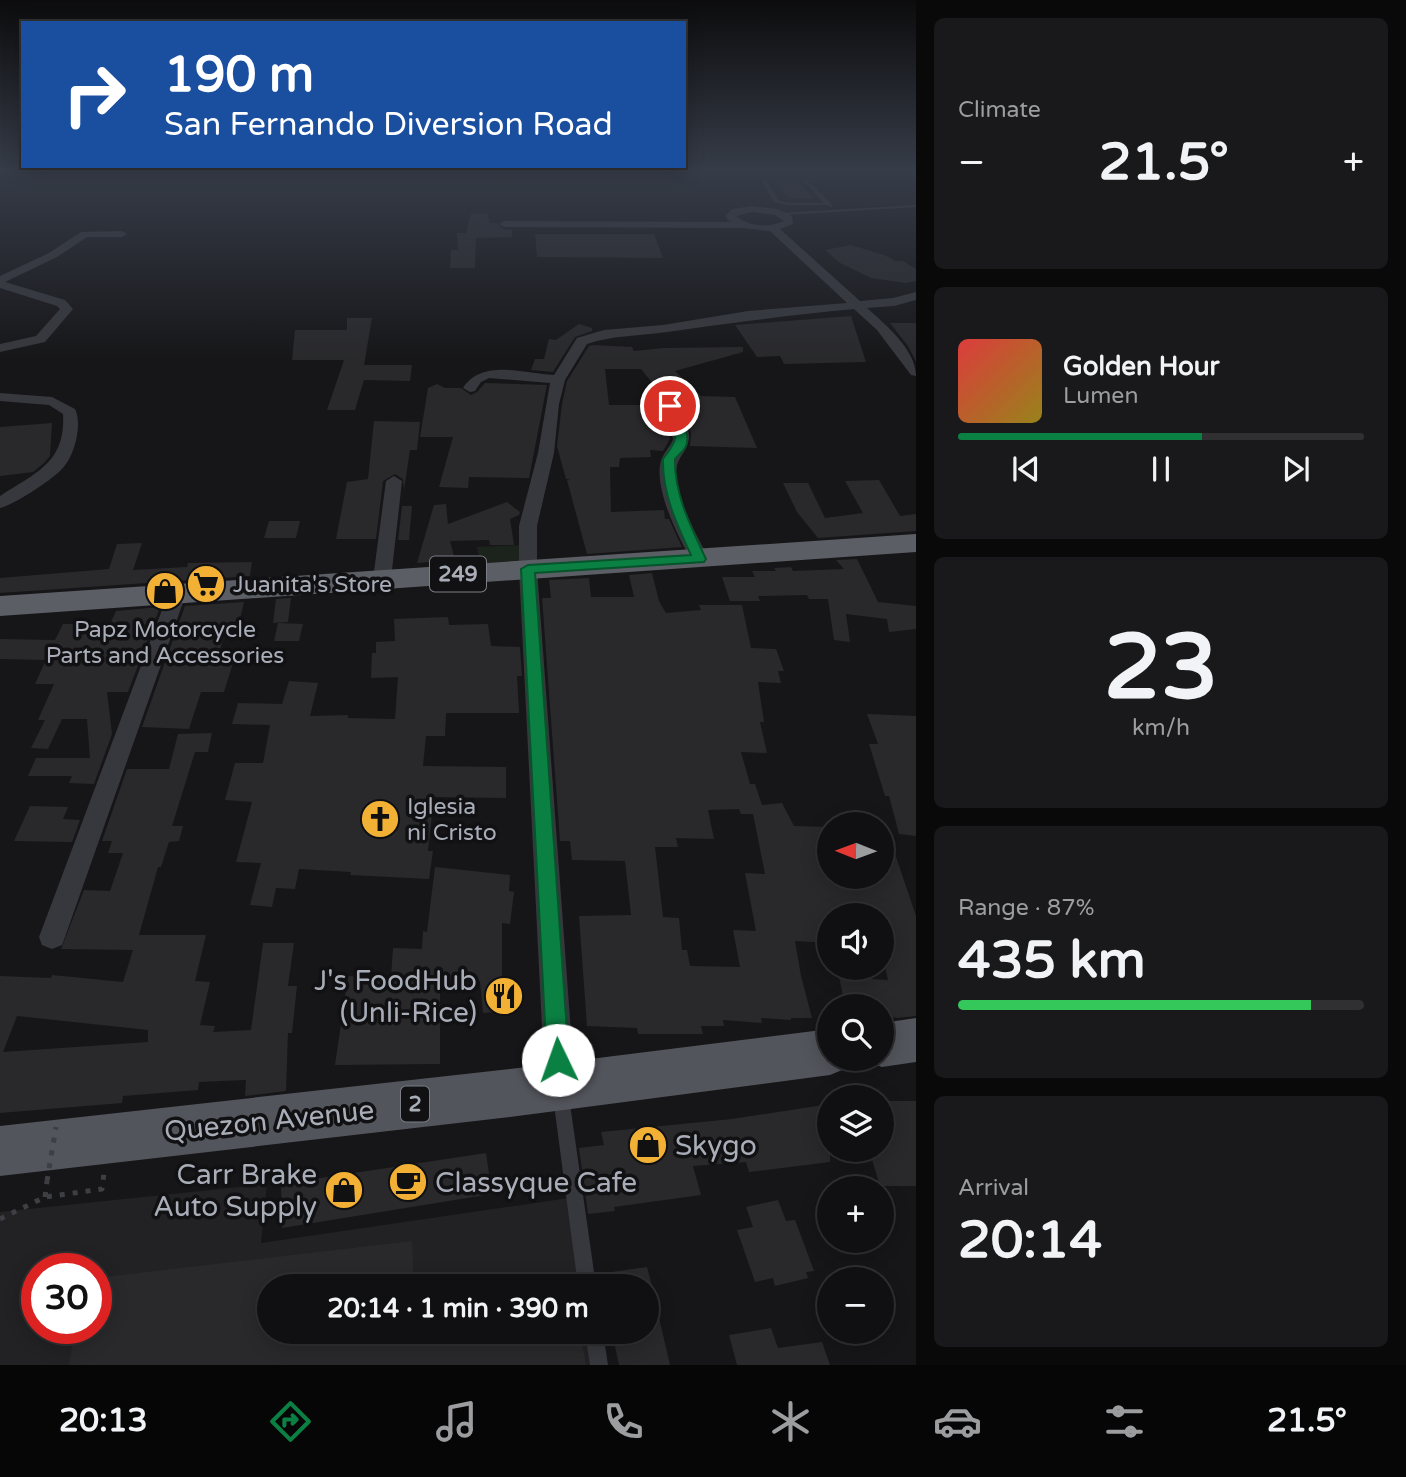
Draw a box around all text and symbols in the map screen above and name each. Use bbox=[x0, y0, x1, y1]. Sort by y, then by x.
text: 190 m bbox=[164, 46, 314, 105]
icon: right bbox=[49, 49, 140, 140]
text: Climate bbox=[958, 96, 1041, 124]
text: San Fernando Diversion Road bbox=[164, 106, 613, 144]
text: 21.5° bbox=[1099, 131, 1229, 194]
text: − bbox=[958, 140, 985, 186]
text: + bbox=[1343, 140, 1364, 186]
text: Golden Hour bbox=[1063, 351, 1220, 382]
pin bbox=[640, 376, 700, 436]
text: Lumen bbox=[1063, 382, 1138, 410]
icon: arrive bbox=[651, 387, 689, 425]
icon: previous bbox=[1007, 450, 1045, 488]
icon: pause bbox=[1142, 450, 1180, 488]
icon: next bbox=[1277, 450, 1315, 488]
road number: 249 bbox=[430, 556, 486, 592]
supermarket icon: Juanita's Store bbox=[185, 563, 227, 605]
shop icon: Papz Motorcycle Parts and Accessories bbox=[144, 570, 186, 612]
place label: Juanita's Store bbox=[233, 571, 392, 599]
text: 23 bbox=[1104, 613, 1218, 723]
place label: Papz Motorcycle Parts and Accessories bbox=[46, 616, 284, 670]
text: km/h bbox=[1132, 714, 1190, 742]
place label: Iglesia ni Cristo bbox=[407, 793, 497, 847]
church icon: Iglesia ni Cristo bbox=[359, 798, 401, 840]
north arrow bbox=[817, 812, 894, 889]
map controls bbox=[817, 812, 894, 1344]
text: Range · 87% bbox=[958, 894, 1094, 922]
button: sound bbox=[817, 903, 894, 980]
text: 435 km bbox=[958, 929, 1146, 992]
place label: J's FoodHub (Unli-Rice) bbox=[314, 964, 477, 1030]
restaurant icon: J's FoodHub (Unli-Rice) bbox=[483, 975, 525, 1017]
button: search bbox=[817, 994, 894, 1071]
position arrow bbox=[521, 1023, 595, 1097]
button: layers bbox=[817, 1085, 894, 1162]
road number: 2 bbox=[401, 1086, 429, 1122]
street label: Quezon Avenue bbox=[162, 1093, 376, 1149]
shop icon: Skygo bbox=[627, 1124, 669, 1166]
place label: Skygo bbox=[675, 1129, 757, 1163]
place label: Carr Brake Auto Supply bbox=[153, 1158, 317, 1224]
cafe icon: Classyque Cafe bbox=[387, 1161, 429, 1203]
place label: Classyque Cafe bbox=[435, 1166, 637, 1200]
shop icon: Carr Brake Auto Supply bbox=[323, 1169, 365, 1211]
text: Arrival bbox=[958, 1174, 1029, 1202]
button: + bbox=[817, 1176, 894, 1253]
text: 20:14 bbox=[958, 1209, 1102, 1272]
speed limit sign: 30 bbox=[21, 1253, 112, 1344]
button: − bbox=[817, 1267, 894, 1344]
text: 20:14 · 1 min · 390 m bbox=[327, 1293, 589, 1324]
icon: directions bbox=[266, 1397, 315, 1446]
icon: music bbox=[432, 1397, 481, 1446]
icon: phone bbox=[599, 1397, 648, 1446]
icon: climate bbox=[766, 1397, 815, 1446]
icon: car bbox=[933, 1397, 982, 1446]
icon: filters bbox=[1100, 1397, 1149, 1446]
text: 20:13 bbox=[59, 1402, 148, 1440]
text: 21.5° bbox=[1267, 1402, 1347, 1440]

